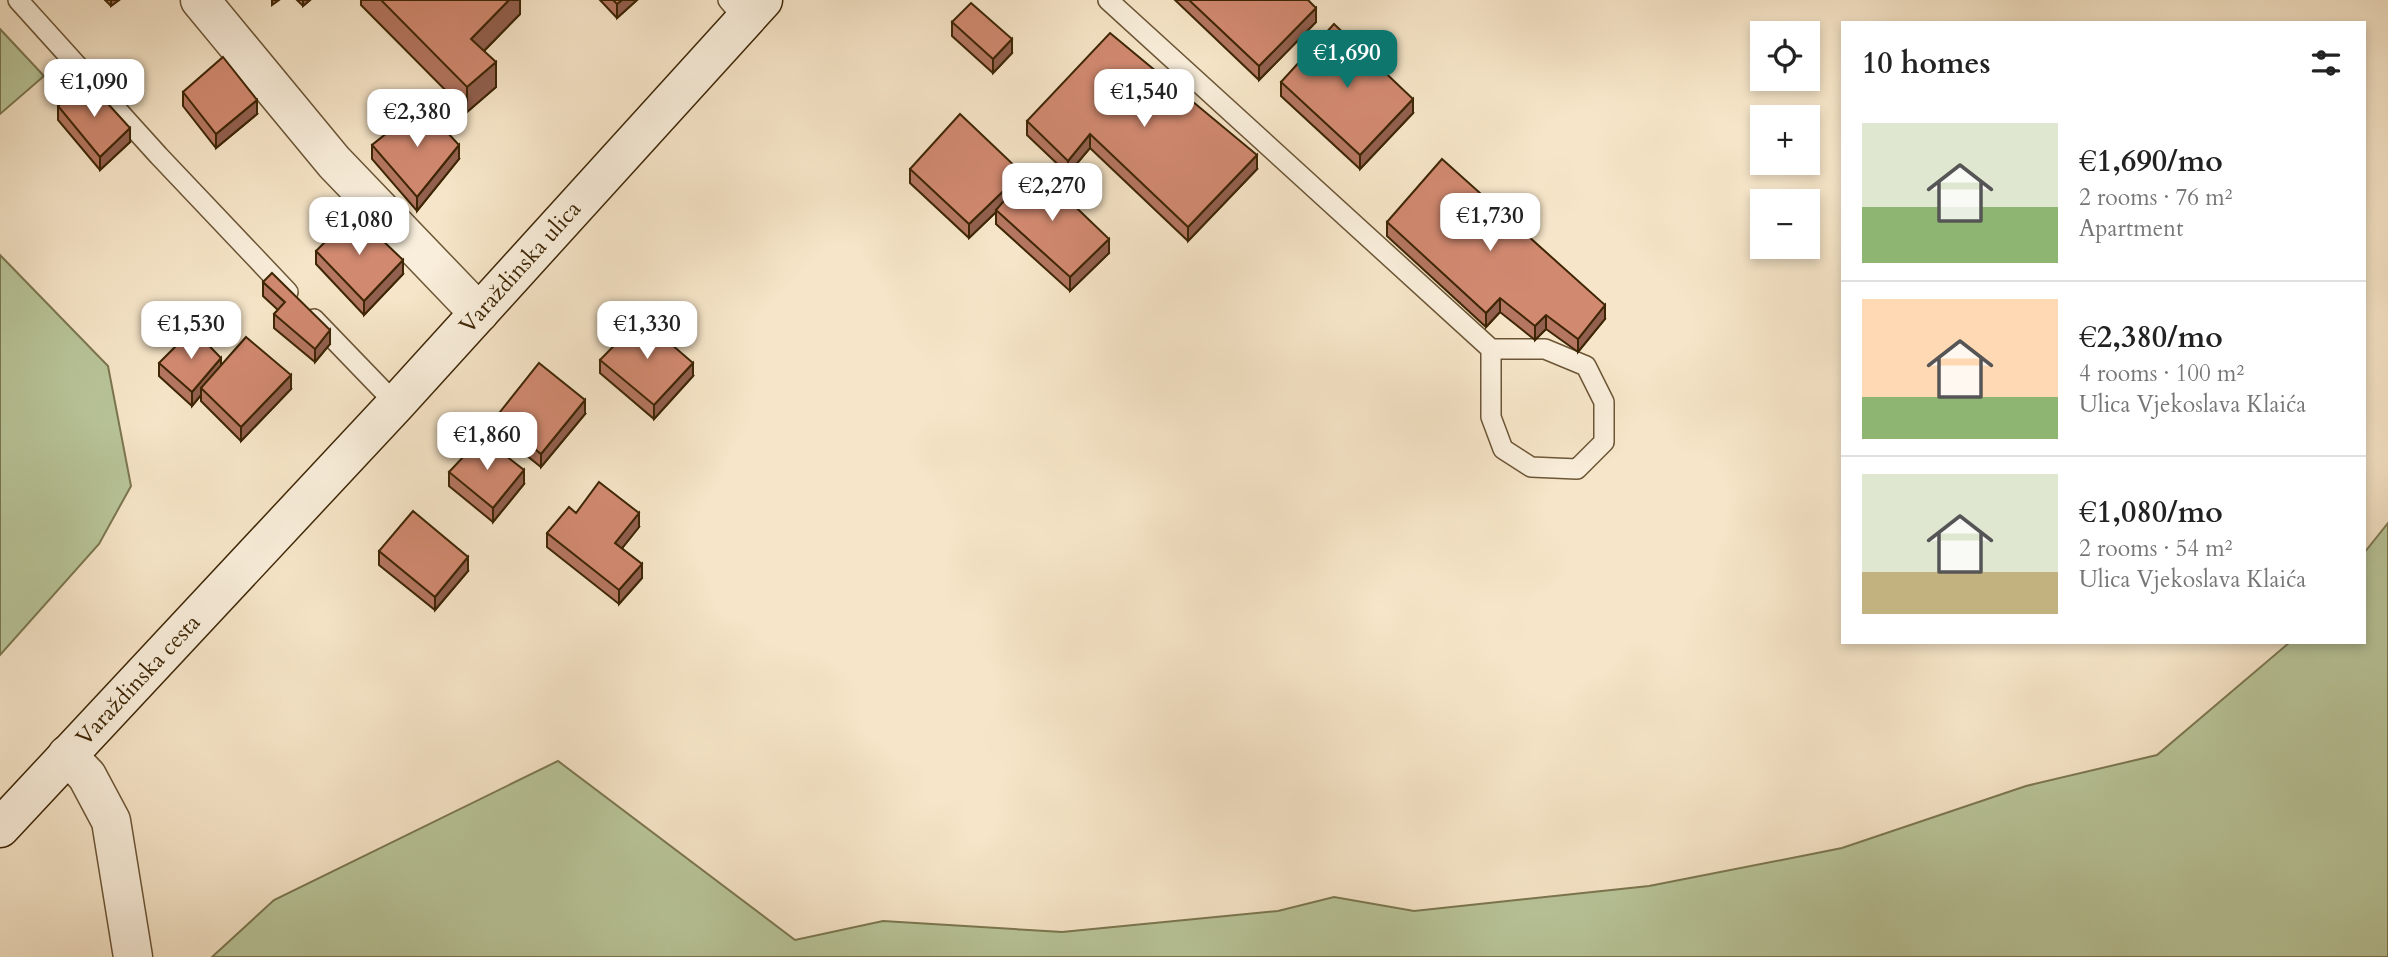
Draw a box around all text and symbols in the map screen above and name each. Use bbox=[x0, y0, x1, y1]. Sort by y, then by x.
map controls bbox=[1750, 21, 1820, 259]
button: locate bbox=[1750, 21, 1820, 91]
pin: €1,690 bbox=[1290, 31, 1404, 90]
text: €1,690 bbox=[1313, 37, 1381, 68]
text: 10 homes bbox=[1862, 43, 1991, 84]
icon: filters bbox=[2307, 44, 2345, 82]
pin: €1,090 bbox=[37, 60, 151, 119]
text: €1,090 bbox=[60, 66, 128, 97]
pin: €1,540 bbox=[1087, 69, 1201, 129]
text: €1,540 bbox=[1110, 76, 1178, 107]
pin: €2,380 bbox=[360, 90, 474, 149]
text: €2,380 bbox=[383, 96, 451, 127]
button: + bbox=[1750, 105, 1820, 175]
text: €1,690/mo bbox=[2079, 141, 2223, 182]
icon: home bbox=[1918, 151, 2002, 235]
pin: €2,270 bbox=[995, 164, 1109, 223]
text: €2,270 bbox=[1018, 170, 1086, 201]
text: 2 rooms · 76 m² bbox=[2079, 182, 2232, 213]
button: − bbox=[1750, 189, 1820, 259]
street label: Varaždinska ulica bbox=[452, 194, 588, 340]
pin: €1,730 bbox=[1433, 194, 1547, 253]
pin: €1,080 bbox=[302, 198, 416, 257]
text: €1,730 bbox=[1456, 200, 1524, 231]
text: €1,080 bbox=[325, 204, 393, 235]
text: Apartment bbox=[2079, 213, 2183, 244]
pin: €1,530 bbox=[134, 302, 248, 361]
pin: €1,330 bbox=[590, 302, 704, 361]
text: €1,530 bbox=[157, 308, 225, 339]
text: €1,330 bbox=[613, 308, 681, 339]
text: €2,380/mo bbox=[2079, 317, 2223, 358]
icon: home bbox=[1918, 327, 2002, 411]
text: 4 rooms · 100 m² bbox=[2079, 358, 2244, 389]
text: Ulica Vjekoslava Klaića bbox=[2079, 389, 2306, 420]
pin: €1,860 bbox=[430, 412, 544, 472]
text: €1,860 bbox=[453, 419, 521, 450]
text: €1,080/mo bbox=[2079, 492, 2223, 533]
icon: home bbox=[1918, 502, 2002, 586]
text: 2 rooms · 54 m² bbox=[2079, 533, 2232, 564]
text: Ulica Vjekoslava Klaića bbox=[2079, 564, 2306, 595]
street label: Varaždinska cesta bbox=[69, 608, 207, 752]

